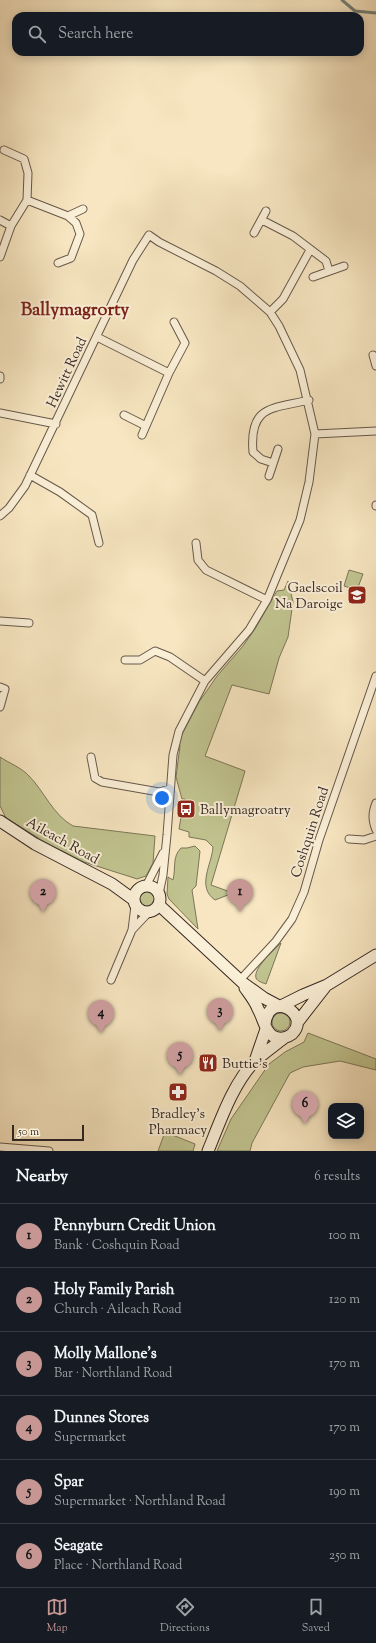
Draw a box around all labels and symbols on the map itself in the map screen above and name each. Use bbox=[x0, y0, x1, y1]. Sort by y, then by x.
district label: Ballymagrorty bbox=[21, 298, 129, 324]
street label: Hewitt Road bbox=[43, 334, 93, 411]
place label: Gaelscoil Na Daroige bbox=[275, 579, 343, 615]
school or university icon: Gaelscoil Na Daroige bbox=[346, 584, 368, 606]
street label: Coshquin Road bbox=[287, 784, 335, 881]
your location bbox=[152, 788, 172, 808]
bus stop icon: Ballymagroatry bbox=[175, 798, 197, 820]
place label: Ballymagroatry bbox=[200, 801, 291, 821]
street label: Aileach Road bbox=[22, 813, 102, 870]
pin: 2 bbox=[30, 879, 56, 912]
pin: 1 bbox=[227, 879, 253, 912]
pin: 3 bbox=[207, 998, 233, 1031]
pin: 4 bbox=[88, 1000, 114, 1033]
pin: 5 bbox=[167, 1042, 193, 1075]
restaurant icon: Buttie's bbox=[197, 1052, 219, 1074]
place label: Buttie's bbox=[222, 1055, 267, 1075]
pharmacy icon: Bradley's Pharmacy bbox=[167, 1081, 189, 1103]
pin: 6 bbox=[292, 1091, 318, 1124]
place label: Bradley's Pharmacy bbox=[149, 1105, 207, 1141]
scale bar bbox=[12, 1123, 84, 1142]

